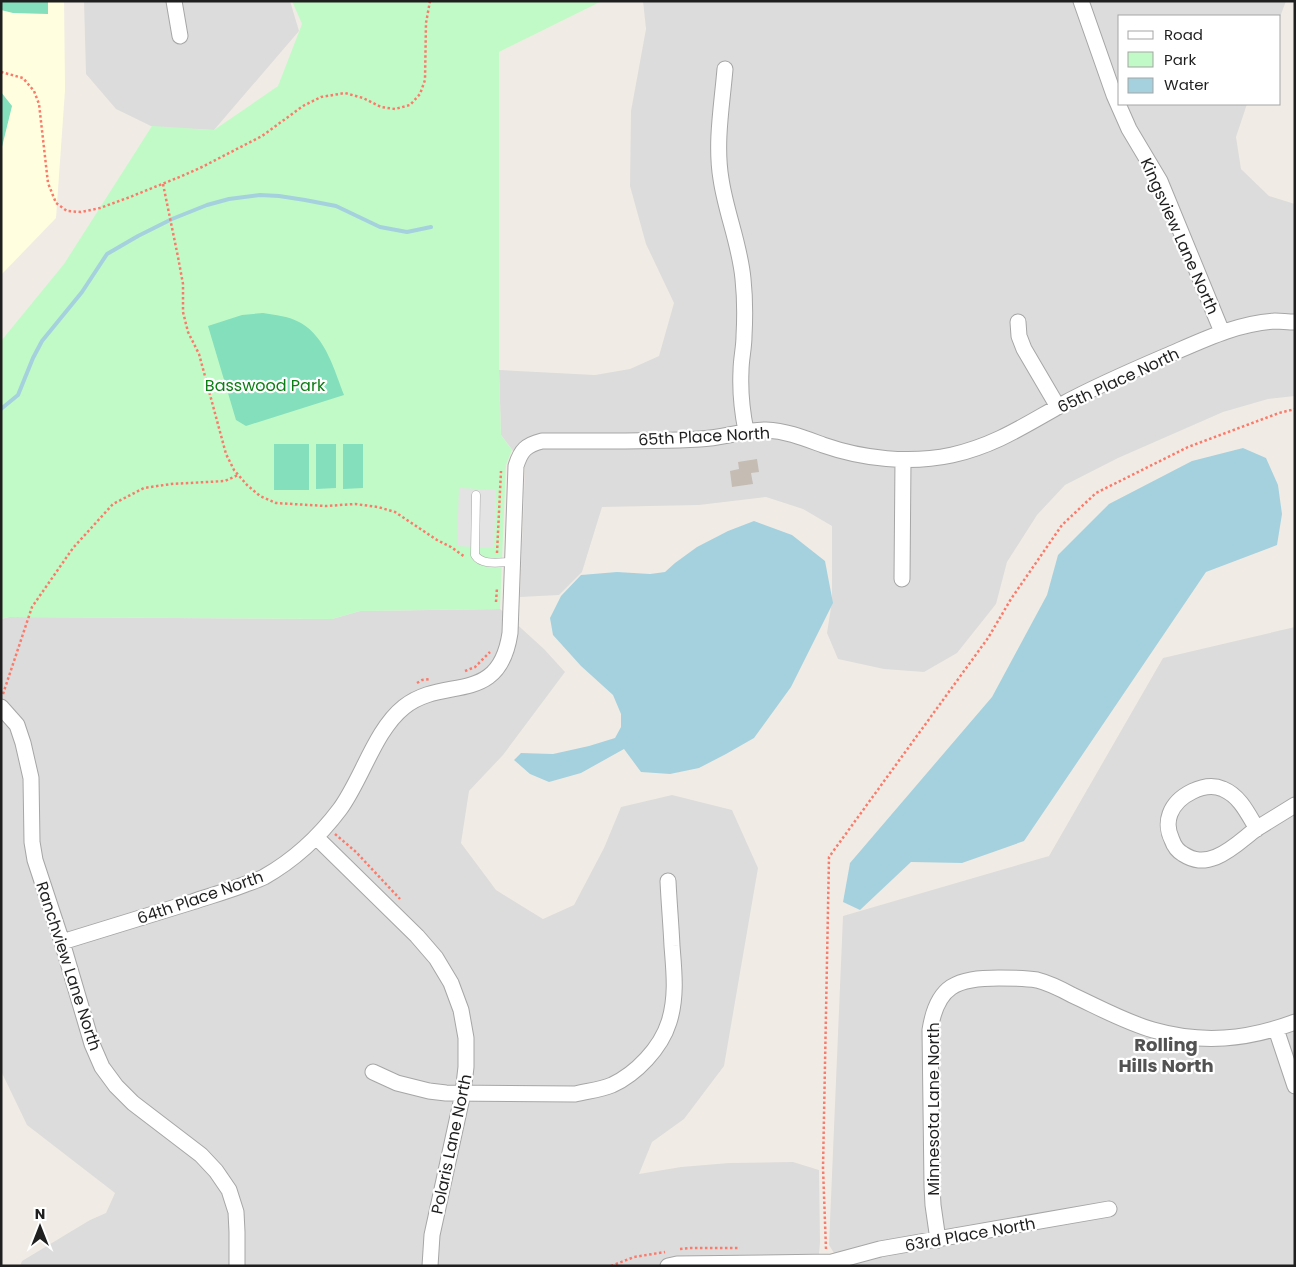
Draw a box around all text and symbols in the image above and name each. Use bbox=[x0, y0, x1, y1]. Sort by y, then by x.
legend bbox=[1118, 15, 1281, 105]
text: Road bbox=[1164, 24, 1203, 45]
text: Park bbox=[1164, 49, 1196, 70]
text: Water bbox=[1164, 74, 1210, 95]
street label: Kingsview Lane North bbox=[1135, 154, 1224, 318]
street label: 65th Place North bbox=[1054, 342, 1183, 419]
park label: Basswood Park bbox=[205, 374, 326, 397]
street label: 65th Place North bbox=[638, 422, 771, 451]
street label: 64th Place North bbox=[134, 865, 266, 930]
street label: Ranchview Lane North bbox=[30, 879, 107, 1054]
street label: Minnesota Lane North bbox=[922, 1022, 945, 1196]
district label: Rolling Hills North bbox=[1118, 1032, 1214, 1078]
street label: Polaris Lane North bbox=[425, 1072, 478, 1216]
north arrow bbox=[15, 1202, 65, 1252]
text: N bbox=[35, 1204, 45, 1224]
street label: 63rd Place North bbox=[903, 1212, 1037, 1257]

